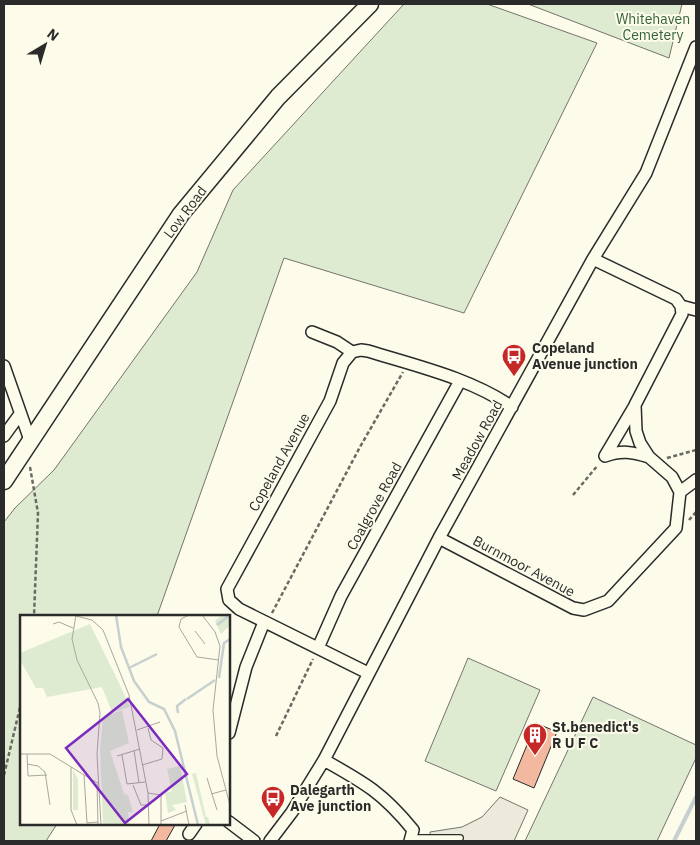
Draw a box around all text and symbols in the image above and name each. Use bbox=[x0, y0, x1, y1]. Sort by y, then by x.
park label: Whitehaven Cemetery bbox=[616, 10, 690, 44]
north arrow bbox=[20, 20, 70, 70]
text: N bbox=[43, 25, 63, 45]
street label: Low Road bbox=[159, 182, 211, 242]
place label: Copeland Avenue junction bbox=[532, 339, 638, 373]
bus stop icon: Copeland Avenue junction bbox=[501, 343, 527, 377]
street label: Meadow Road bbox=[448, 397, 506, 483]
street label: Copeland Avenue bbox=[245, 409, 314, 514]
street label: Coalgrove Road bbox=[342, 459, 406, 553]
street label: Burnmoor Avenue bbox=[470, 531, 579, 601]
inset map bbox=[20, 615, 230, 825]
place label: St.benedict's R U F C bbox=[552, 718, 639, 752]
building icon: St.benedict's R U F C bbox=[522, 722, 548, 756]
place label: Dalegarth Ave junction bbox=[290, 781, 371, 815]
bus stop icon: Dalegarth Ave junction bbox=[260, 785, 286, 819]

